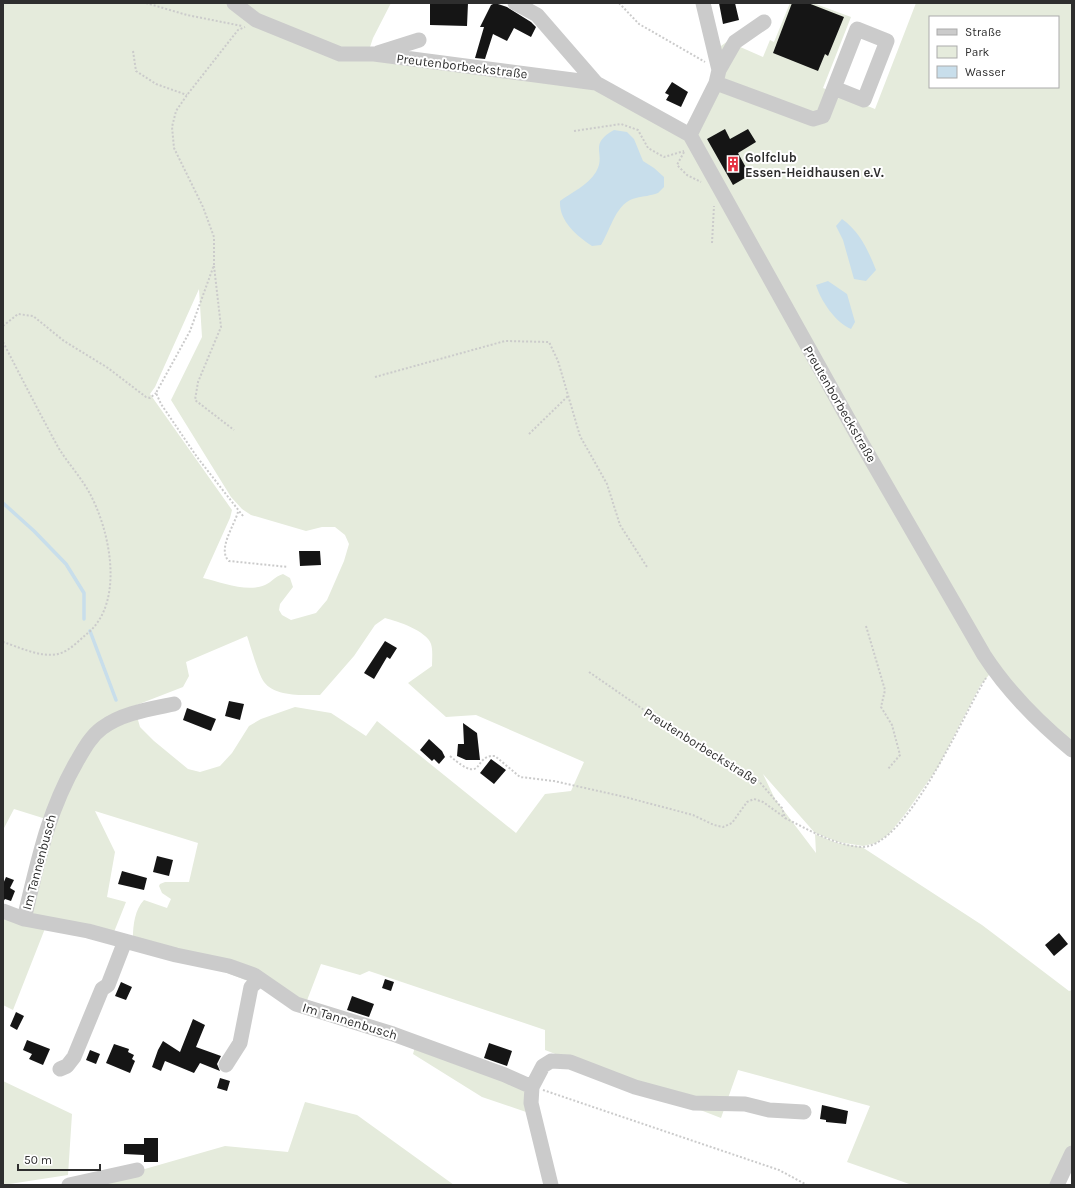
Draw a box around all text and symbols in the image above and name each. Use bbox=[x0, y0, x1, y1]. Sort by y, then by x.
legend bbox=[929, 16, 1059, 88]
text: Straße bbox=[965, 25, 1001, 39]
text: Park bbox=[965, 45, 990, 59]
street label: Preutenborbeckstraße bbox=[396, 51, 529, 82]
text: Wasser bbox=[965, 65, 1006, 79]
place label: Golfclub Essen-Heidhausen e.V. bbox=[745, 150, 884, 180]
building icon: Golfclub Essen-Heidhausen e.V. bbox=[724, 155, 742, 173]
street label: Preutenborbeckstraße bbox=[801, 343, 880, 465]
street label: Preutenborbeckstraße bbox=[641, 705, 761, 788]
street label: Im Tannenbusch bbox=[19, 812, 59, 912]
street label: Im Tannenbusch bbox=[301, 999, 399, 1043]
scale bar bbox=[18, 1146, 100, 1172]
text: 50 m bbox=[24, 1153, 52, 1167]

